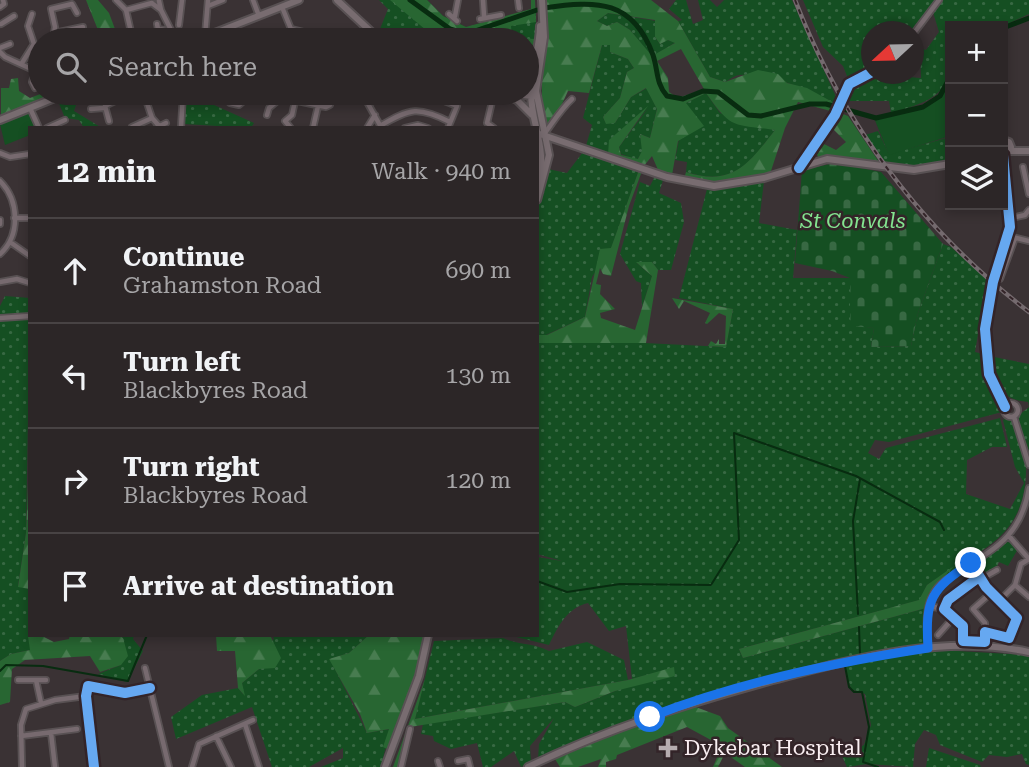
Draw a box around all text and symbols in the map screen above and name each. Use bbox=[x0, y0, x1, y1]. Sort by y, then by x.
north arrow bbox=[861, 21, 924, 84]
map controls bbox=[945, 21, 1008, 210]
button: + bbox=[945, 21, 1008, 84]
search box bbox=[28, 28, 539, 105]
icon: search bbox=[52, 48, 90, 86]
text: Search here bbox=[108, 52, 257, 82]
button: − bbox=[945, 84, 1008, 147]
button: layers bbox=[945, 147, 1008, 210]
text: 12 min bbox=[56, 154, 156, 189]
text: Walk · 940 m bbox=[372, 158, 511, 185]
park label: St Convals bbox=[799, 209, 906, 233]
text: Continue bbox=[123, 242, 245, 272]
icon: ahead bbox=[56, 252, 94, 290]
text: 690 m bbox=[446, 257, 511, 284]
text: Grahamston Road bbox=[123, 272, 322, 299]
text: Turn left bbox=[123, 347, 241, 377]
icon: left bbox=[56, 357, 94, 395]
text: 130 m bbox=[446, 362, 511, 389]
text: Blackbyres Road bbox=[123, 377, 308, 404]
text: Turn right bbox=[123, 452, 259, 482]
icon: right bbox=[56, 462, 94, 500]
text: 120 m bbox=[446, 467, 511, 494]
text: Blackbyres Road bbox=[123, 482, 308, 509]
route end bbox=[955, 547, 986, 578]
icon: arrive bbox=[56, 567, 94, 605]
text: Arrive at destination bbox=[123, 571, 394, 601]
route start bbox=[634, 701, 665, 732]
place label: Dykebar Hospital bbox=[684, 736, 862, 760]
marker: Dykebar Hospital bbox=[658, 738, 678, 758]

